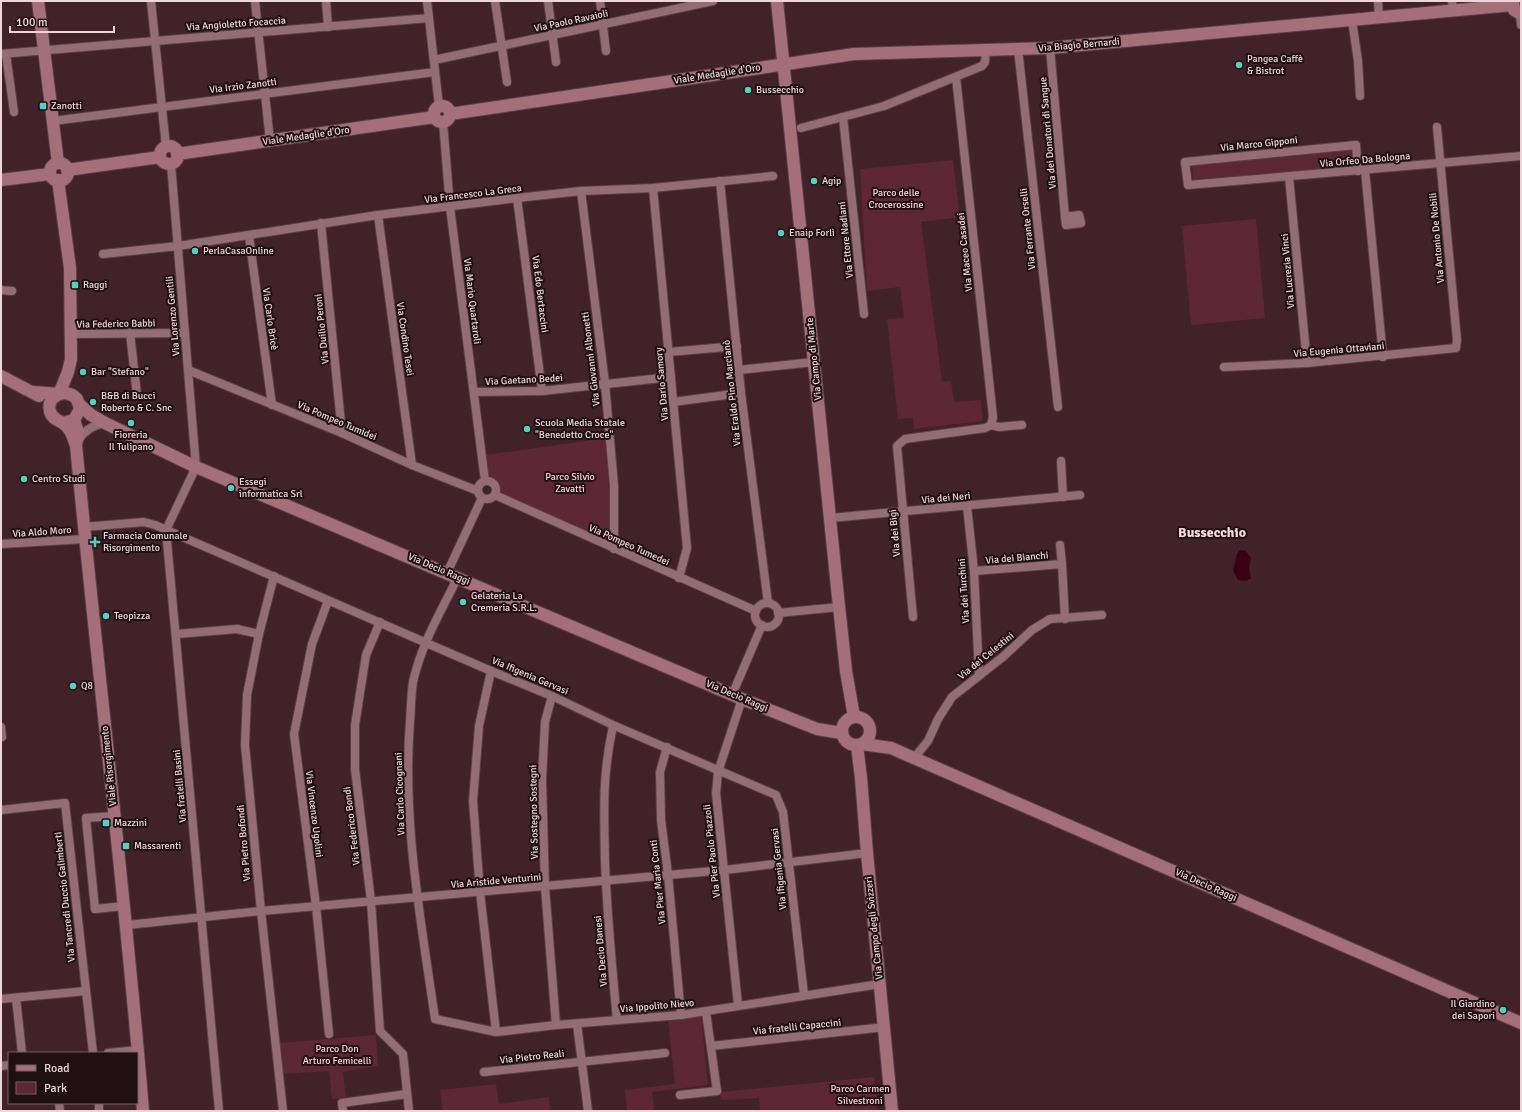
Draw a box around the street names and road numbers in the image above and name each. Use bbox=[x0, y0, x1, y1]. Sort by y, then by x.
street label: Via Paolo Ravaioli bbox=[533, 7, 609, 35]
street label: Via Angioletto Focaccia bbox=[186, 15, 286, 33]
street label: Via Biagio Bernardi bbox=[1038, 35, 1120, 55]
street label: Viale Medaglie d'Oro bbox=[673, 61, 761, 87]
street label: Via Irzio Zanotti bbox=[209, 76, 277, 96]
street label: Via dei Donatori di Sangue bbox=[1037, 76, 1059, 190]
street label: Viale Medaglie d'Oro bbox=[262, 124, 350, 148]
street label: Via Marco Gipponi bbox=[1220, 134, 1298, 154]
street label: Via Orfeo Da Bologna bbox=[1319, 150, 1411, 170]
street label: Via Francesco La Greca bbox=[424, 182, 522, 206]
street label: Via Ferrante Orselli bbox=[1018, 188, 1038, 270]
street label: Via Antonio De Nobili bbox=[1427, 192, 1447, 284]
street label: Via Ettore Nadiani bbox=[836, 201, 856, 279]
street label: Via Maceo Casadei bbox=[955, 212, 975, 292]
street label: Via Lucrezia Vinci bbox=[1279, 233, 1297, 309]
street label: Via Edo Bertaccini bbox=[529, 255, 551, 333]
street label: Via Mario Quartaroli bbox=[461, 257, 483, 345]
street label: Via Lorenzo Gentili bbox=[164, 275, 182, 357]
street label: Via Carlo Bricè bbox=[260, 287, 280, 351]
street label: Via Duilio Peroni bbox=[312, 293, 332, 365]
street label: Via Condino Tesei bbox=[394, 301, 416, 377]
street label: Via Giovanni Albonetti bbox=[579, 311, 603, 407]
street label: Via Federico Babbi bbox=[76, 317, 156, 331]
street label: Via Campo di Marte bbox=[804, 317, 824, 401]
street label: Via Eraldo Pino Marcianò bbox=[720, 339, 744, 447]
street label: Via Eugenia Ottaviani bbox=[1293, 340, 1385, 360]
street label: Via Dario Samory bbox=[653, 347, 671, 421]
street label: Via Gaetano Bedei bbox=[485, 372, 563, 388]
street label: Via Pompeo Tumidei bbox=[295, 399, 379, 443]
street label: Via dei Neri bbox=[921, 490, 971, 506]
street label: Via dei Bigi bbox=[887, 509, 903, 557]
street label: Via Pompeo Tumedei bbox=[587, 522, 671, 568]
street label: Via Aldo Moro bbox=[12, 524, 72, 540]
street label: Via dei Bianchi bbox=[985, 549, 1049, 567]
street label: Via Decio Raggi bbox=[406, 551, 472, 587]
street label: Via dei Turchini bbox=[956, 558, 972, 624]
street label: Via dei Celestini bbox=[956, 630, 1016, 682]
street label: Via Ifigenia Gervasi bbox=[490, 654, 570, 698]
street label: Via Decio Raggi bbox=[704, 678, 770, 714]
street label: Viale Risorgimento bbox=[99, 725, 119, 807]
street label: Via fratelli Basini bbox=[171, 749, 189, 823]
street label: Via Carlo Cicognani bbox=[393, 752, 407, 836]
street label: Via Sostegno Sostegni bbox=[527, 765, 541, 859]
street label: Via Vincenzo Ugolini bbox=[303, 770, 325, 858]
street label: Via Federico Bondi bbox=[341, 786, 363, 866]
street label: Via Pietro Bofondi bbox=[235, 804, 253, 882]
street label: Via Pier Paolo Piazzoli bbox=[701, 804, 723, 898]
street label: Via Ifigenia Gervasi bbox=[769, 827, 789, 911]
street label: Via Tancredi Duccio Galimberti bbox=[52, 831, 78, 963]
street label: Via Pier Maria Conti bbox=[648, 839, 668, 925]
street label: Via Decio Raggi bbox=[1173, 866, 1239, 904]
street label: Via Aristide Venturini bbox=[450, 871, 542, 891]
street label: Via Campo degli Svizzeri bbox=[863, 876, 885, 980]
street label: Via Decio Danesi bbox=[592, 915, 610, 987]
street label: Via Ippolito Nievo bbox=[619, 997, 695, 1015]
street label: Via fratelli Capaccini bbox=[752, 1016, 842, 1038]
street label: Via Pietro Reali bbox=[499, 1048, 565, 1066]

